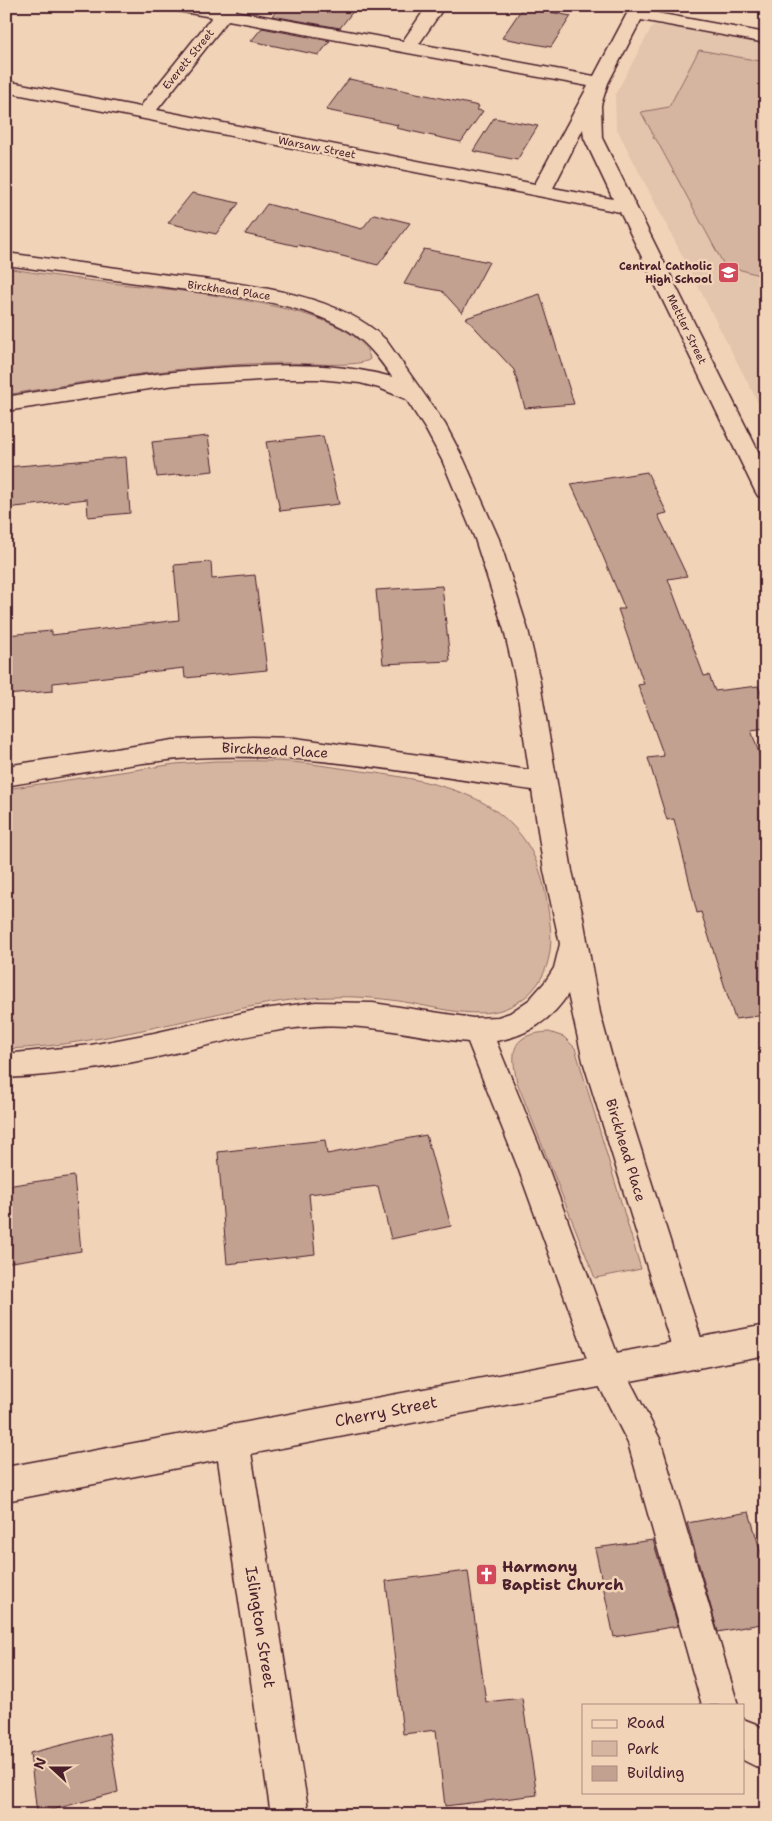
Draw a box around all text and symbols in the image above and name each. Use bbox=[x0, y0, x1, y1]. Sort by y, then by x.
street label: Everett Street bbox=[159, 26, 218, 93]
street label: Warsaw Street bbox=[277, 133, 357, 162]
place label: Central Catholic High School bbox=[619, 259, 712, 287]
school or university icon: Central Catholic High School bbox=[716, 260, 740, 284]
street label: Birckhead Place bbox=[186, 277, 271, 304]
street label: Mettler Street bbox=[663, 292, 710, 367]
street label: Birckhead Place bbox=[221, 738, 329, 762]
street label: Birckhead Place bbox=[602, 1096, 650, 1204]
street label: Cherry Street bbox=[333, 1391, 439, 1432]
place label: Harmony Baptist Church bbox=[502, 1556, 624, 1595]
church icon: Harmony Baptist Church bbox=[474, 1563, 498, 1587]
street label: Islington Street bbox=[241, 1565, 280, 1689]
legend bbox=[582, 1704, 744, 1794]
text: Road bbox=[627, 1713, 665, 1733]
text: Park bbox=[627, 1739, 659, 1759]
north arrow bbox=[28, 1744, 78, 1794]
text: N bbox=[29, 1755, 50, 1772]
text: Building bbox=[627, 1763, 684, 1783]

